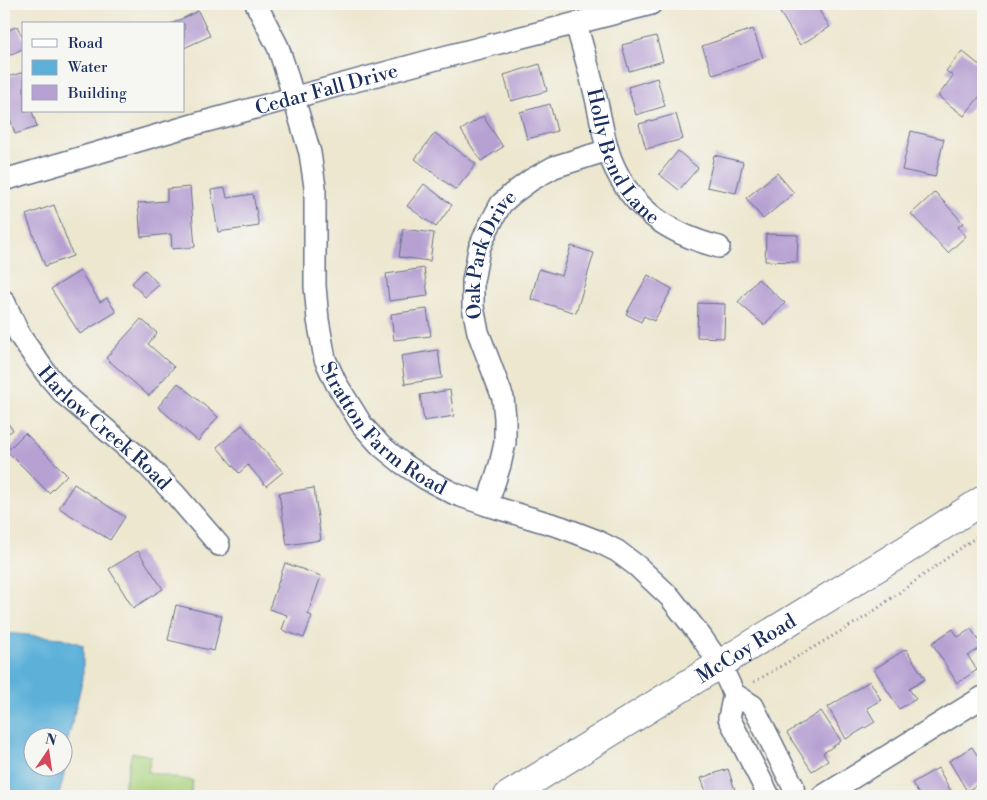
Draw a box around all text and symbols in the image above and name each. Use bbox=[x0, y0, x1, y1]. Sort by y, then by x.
legend bbox=[22, 22, 185, 112]
text: Road bbox=[68, 34, 103, 53]
text: Water bbox=[67, 58, 108, 77]
street label: Cedar Fall Drive bbox=[252, 59, 401, 121]
text: Building bbox=[67, 84, 127, 103]
street label: Holly Bend Lane bbox=[580, 86, 664, 231]
street label: Oak Park Drive bbox=[462, 185, 522, 321]
street label: Stratton Farm Road bbox=[314, 358, 451, 502]
street label: Harlow Creek Road bbox=[31, 361, 176, 497]
street label: McCoy Road bbox=[692, 609, 802, 690]
north arrow bbox=[22, 728, 72, 778]
text: N bbox=[43, 730, 58, 750]

